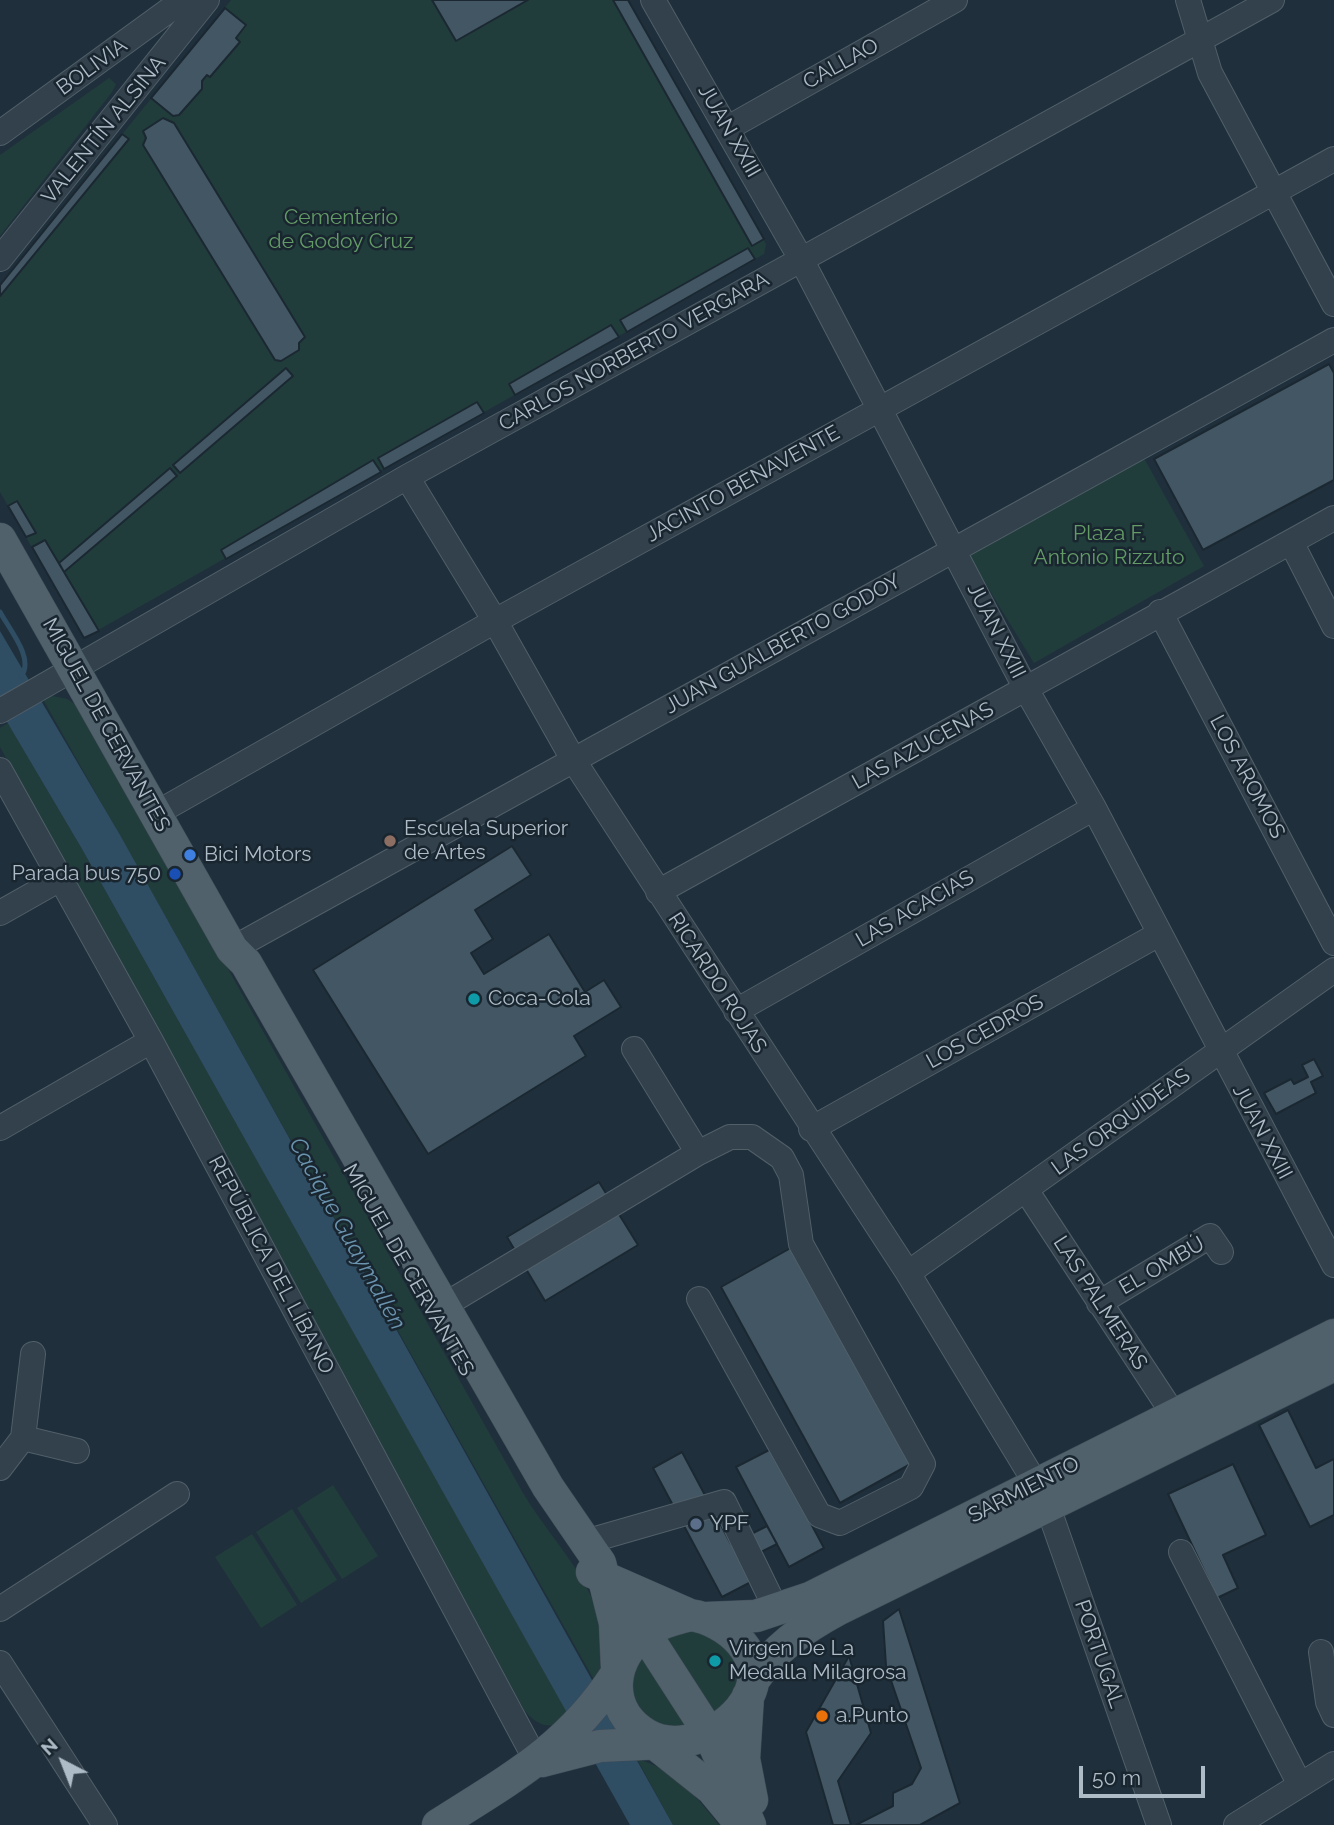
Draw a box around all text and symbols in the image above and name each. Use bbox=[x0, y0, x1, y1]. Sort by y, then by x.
street label: BOLIVIA bbox=[52, 33, 132, 101]
street label: CALLAO bbox=[799, 33, 883, 95]
street label: VALENTÍN ALSINA bbox=[37, 51, 171, 209]
street label: JUAN XXIII bbox=[692, 80, 766, 182]
park label: Cementerio de Godoy Cruz bbox=[269, 205, 413, 255]
street label: CARLOS NORBERTO VERGARA bbox=[495, 267, 773, 437]
street label: JACINTO BENAVENTE bbox=[642, 420, 844, 548]
park label: Plaza F. Antonio Rizzuto bbox=[1033, 521, 1185, 571]
street label: JUAN GUALBERTO GODOY bbox=[661, 569, 905, 719]
street label: JUAN XXIII bbox=[961, 579, 1031, 683]
street label: MIGUEL DE CERVANTES bbox=[37, 614, 175, 836]
street label: LAS AZUCENAS bbox=[848, 697, 998, 795]
street label: LOS AROMOS bbox=[1204, 711, 1290, 843]
place label: Escuela Superior de Artes bbox=[404, 816, 568, 866]
marker: Escuela Superior de Artes bbox=[382, 833, 398, 849]
place label: Bici Motors bbox=[204, 842, 311, 868]
marker: Bici Motors bbox=[182, 847, 198, 863]
place label: Parada bus 750 bbox=[12, 861, 161, 887]
street label: LAS ACACIAS bbox=[851, 865, 979, 953]
marker: Parada bus 750 bbox=[167, 866, 183, 882]
street label: RICARDO ROJAS bbox=[662, 908, 772, 1058]
place label: Coca-Cola bbox=[488, 986, 591, 1012]
street label: LOS CEDROS bbox=[922, 989, 1048, 1075]
marker: Coca-Cola bbox=[466, 991, 482, 1007]
street label: LAS ORQUÍDEAS bbox=[1047, 1063, 1195, 1181]
street label: JUAN XXIII bbox=[1227, 1080, 1297, 1184]
water label: Cacique Guaymallén bbox=[283, 1133, 411, 1335]
street label: REPÚBLICA DEL LÍBANO bbox=[203, 1152, 339, 1378]
street label: MIGUEL DE CERVANTES bbox=[337, 1160, 479, 1380]
street label: LAS PALMERAS bbox=[1047, 1231, 1153, 1375]
street label: EL OMBÚ bbox=[1115, 1231, 1209, 1301]
street label: SARMIENTO bbox=[964, 1451, 1084, 1529]
place label: YPF bbox=[710, 1511, 749, 1537]
marker: YPF bbox=[688, 1516, 704, 1532]
street label: PORTUGAL bbox=[1069, 1597, 1129, 1711]
place label: Virgen De La Medalla Milagrosa bbox=[729, 1636, 907, 1686]
marker: Virgen De La Medalla Milagrosa bbox=[707, 1653, 723, 1669]
place label: a.Punto bbox=[836, 1703, 908, 1729]
marker: a.Punto bbox=[814, 1708, 830, 1724]
north arrow bbox=[28, 1727, 98, 1797]
text: N bbox=[36, 1733, 62, 1759]
scale bar bbox=[1082, 1752, 1208, 1796]
text: 50 m bbox=[1092, 1765, 1141, 1790]

